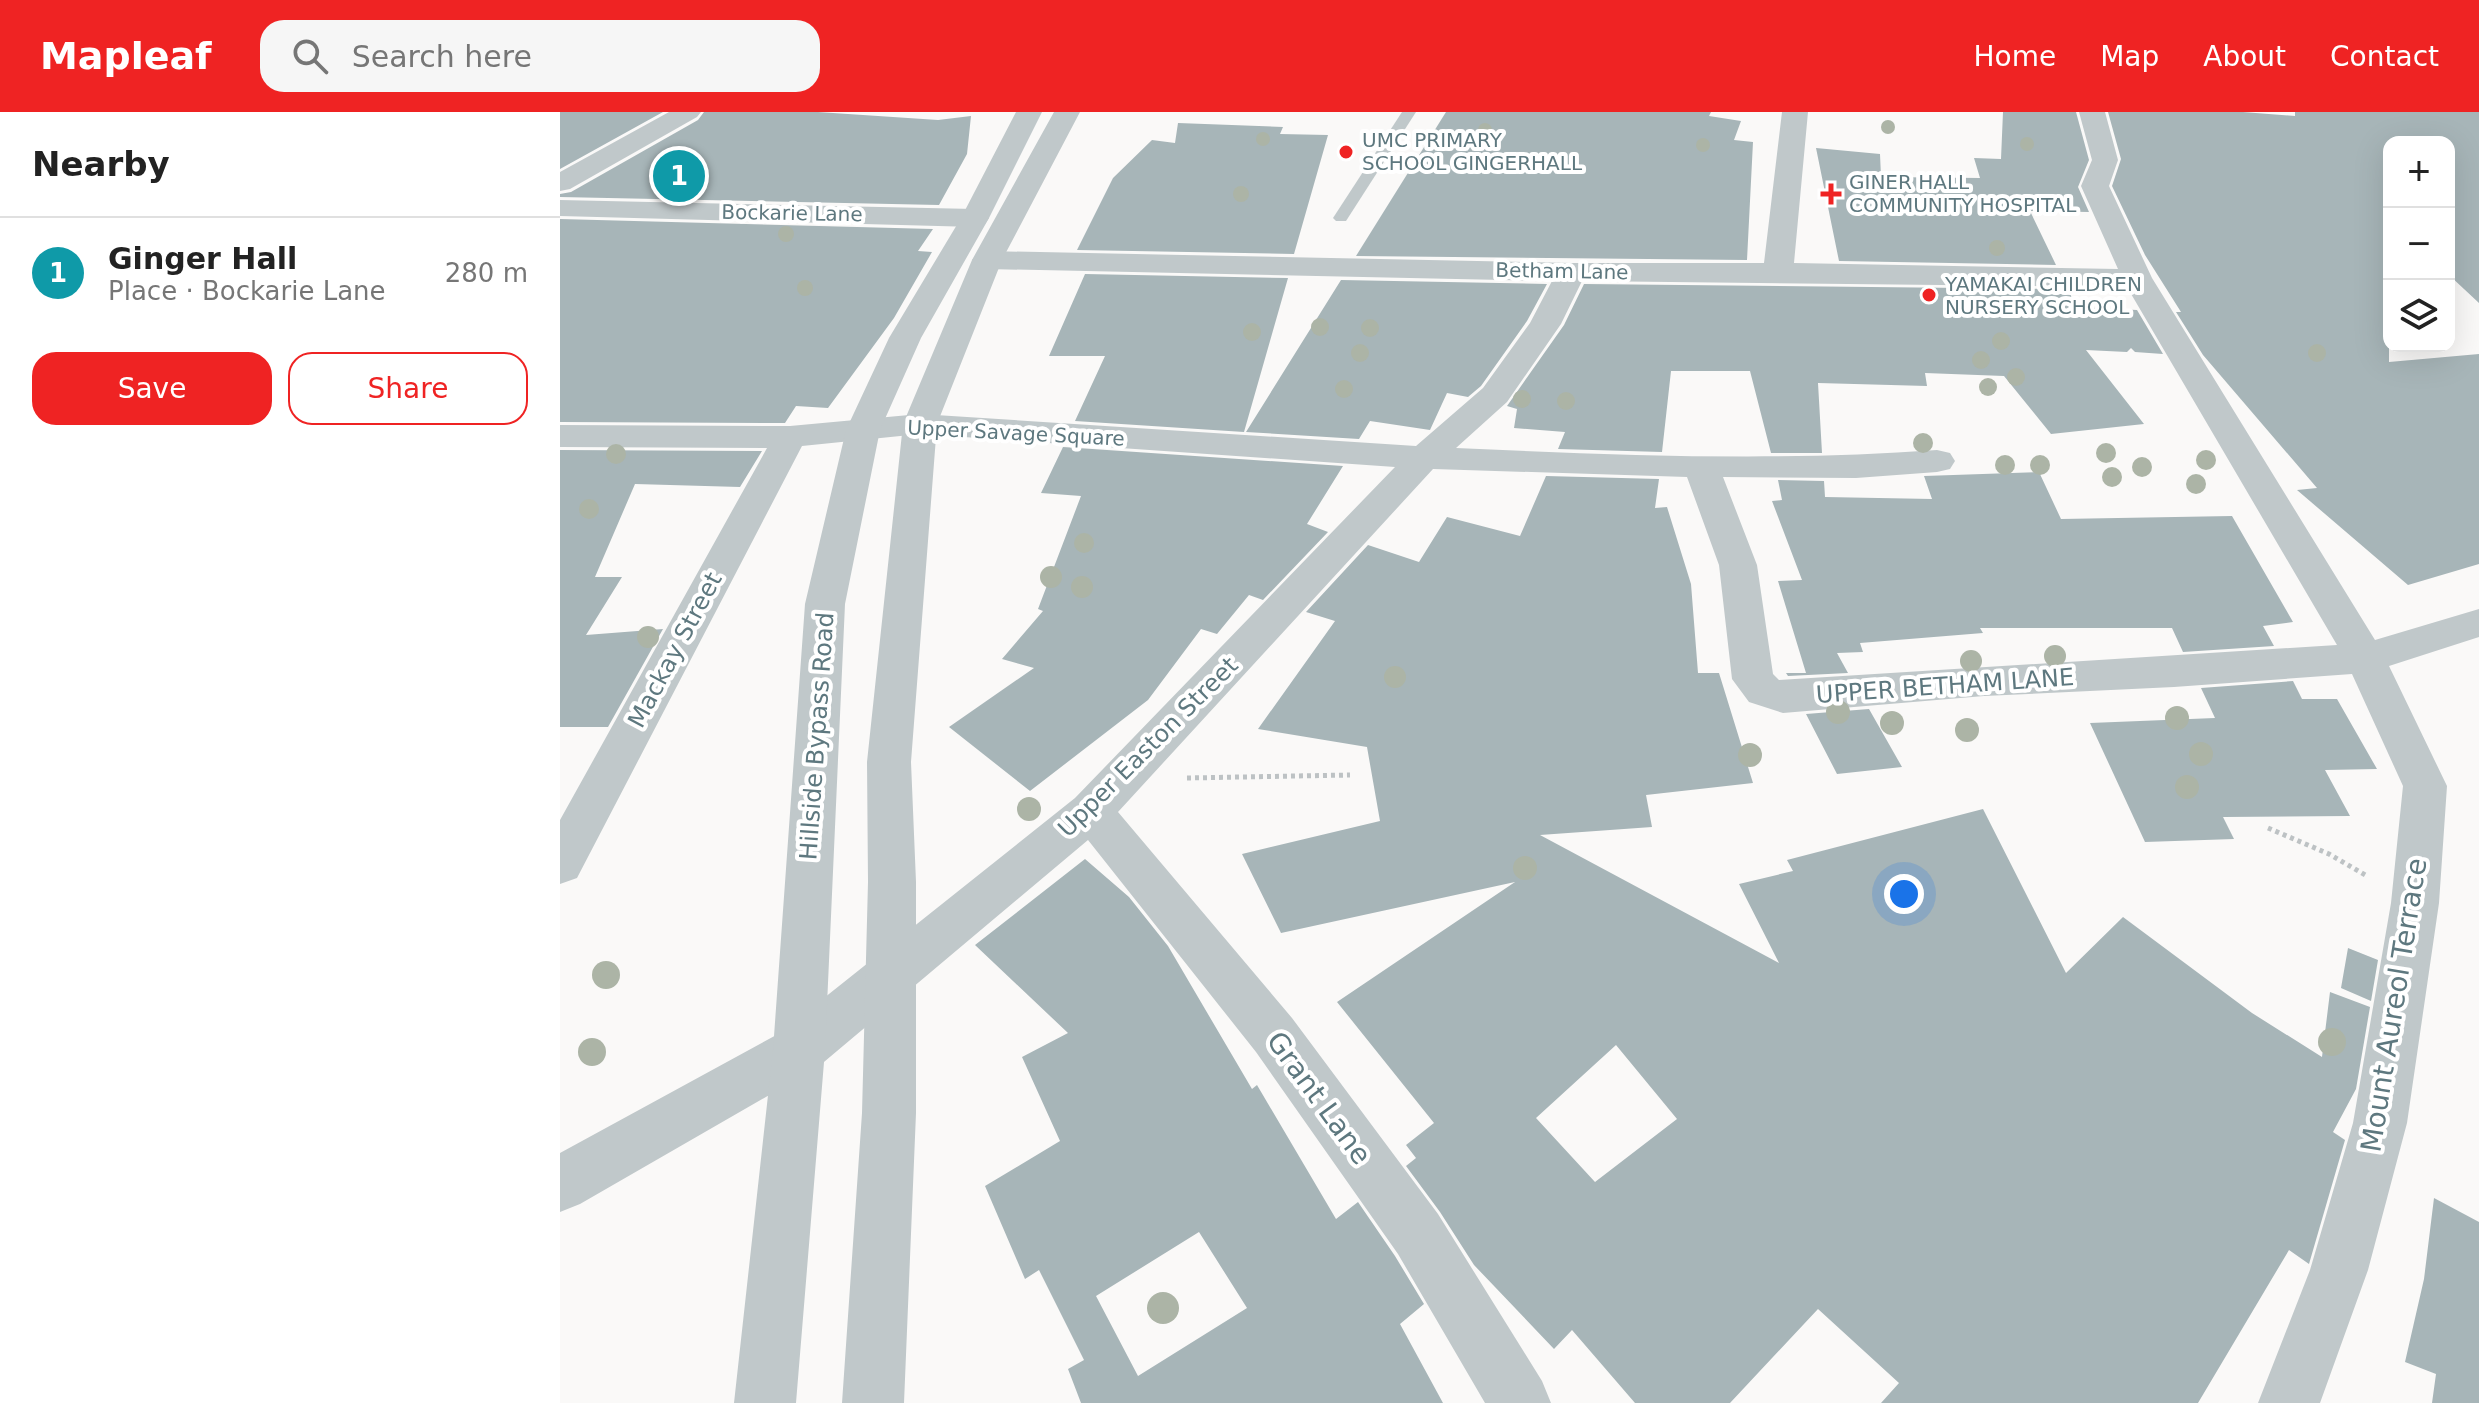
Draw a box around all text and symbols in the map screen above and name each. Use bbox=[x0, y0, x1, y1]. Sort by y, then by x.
search box bbox=[260, 20, 820, 92]
text: Mapleaf bbox=[40, 34, 212, 78]
icon: search bbox=[288, 34, 332, 78]
text: Search here bbox=[352, 39, 532, 74]
text: Home bbox=[1973, 40, 2056, 73]
text: Map bbox=[2100, 40, 2159, 73]
text: About bbox=[2203, 40, 2286, 73]
text: Contact bbox=[2330, 40, 2439, 73]
place label: UMC PRIMARY SCHOOL GINGERHALL bbox=[1362, 128, 1583, 175]
map controls bbox=[2383, 136, 2455, 352]
button: + bbox=[2383, 136, 2455, 208]
marker: UMC PRIMARY SCHOOL GINGERHALL bbox=[1337, 143, 1355, 161]
text: Nearby bbox=[32, 144, 170, 184]
pin: 1 bbox=[653, 146, 705, 206]
place label: GINER HALL COMMUNITY HOSPITAL bbox=[1849, 170, 2077, 217]
marker: GINER HALL COMMUNITY HOSPITAL bbox=[1820, 183, 1842, 205]
street label: Bockarie Lane bbox=[721, 200, 863, 226]
button: − bbox=[2383, 208, 2455, 280]
text: Ginger Hall bbox=[108, 241, 297, 276]
text: 1 bbox=[49, 258, 67, 288]
text: 280 m bbox=[445, 258, 528, 288]
street label: Betham Lane bbox=[1495, 258, 1629, 284]
place label: YAMAKAI CHILDREN NURSERY SCHOOL bbox=[1944, 272, 2142, 319]
text: Place · Bockarie Lane bbox=[108, 276, 386, 306]
button: layers bbox=[2383, 280, 2455, 352]
marker: YAMAKAI CHILDREN NURSERY SCHOOL bbox=[1920, 286, 1938, 304]
button: Save bbox=[32, 352, 272, 425]
button: Share bbox=[288, 352, 528, 425]
street label: Upper Savage Square bbox=[907, 415, 1125, 451]
street label: Mackay Street bbox=[622, 568, 728, 732]
street label: Hillside Bypass Road bbox=[794, 611, 840, 861]
street label: Upper Easton Street bbox=[1052, 651, 1244, 843]
street label: UPPER BETHAM LANE bbox=[1815, 663, 2075, 709]
street label: Mount Aureol Terrace bbox=[2354, 856, 2434, 1154]
your location bbox=[1884, 874, 1924, 914]
street label: Grant Lane bbox=[1260, 1025, 1378, 1171]

